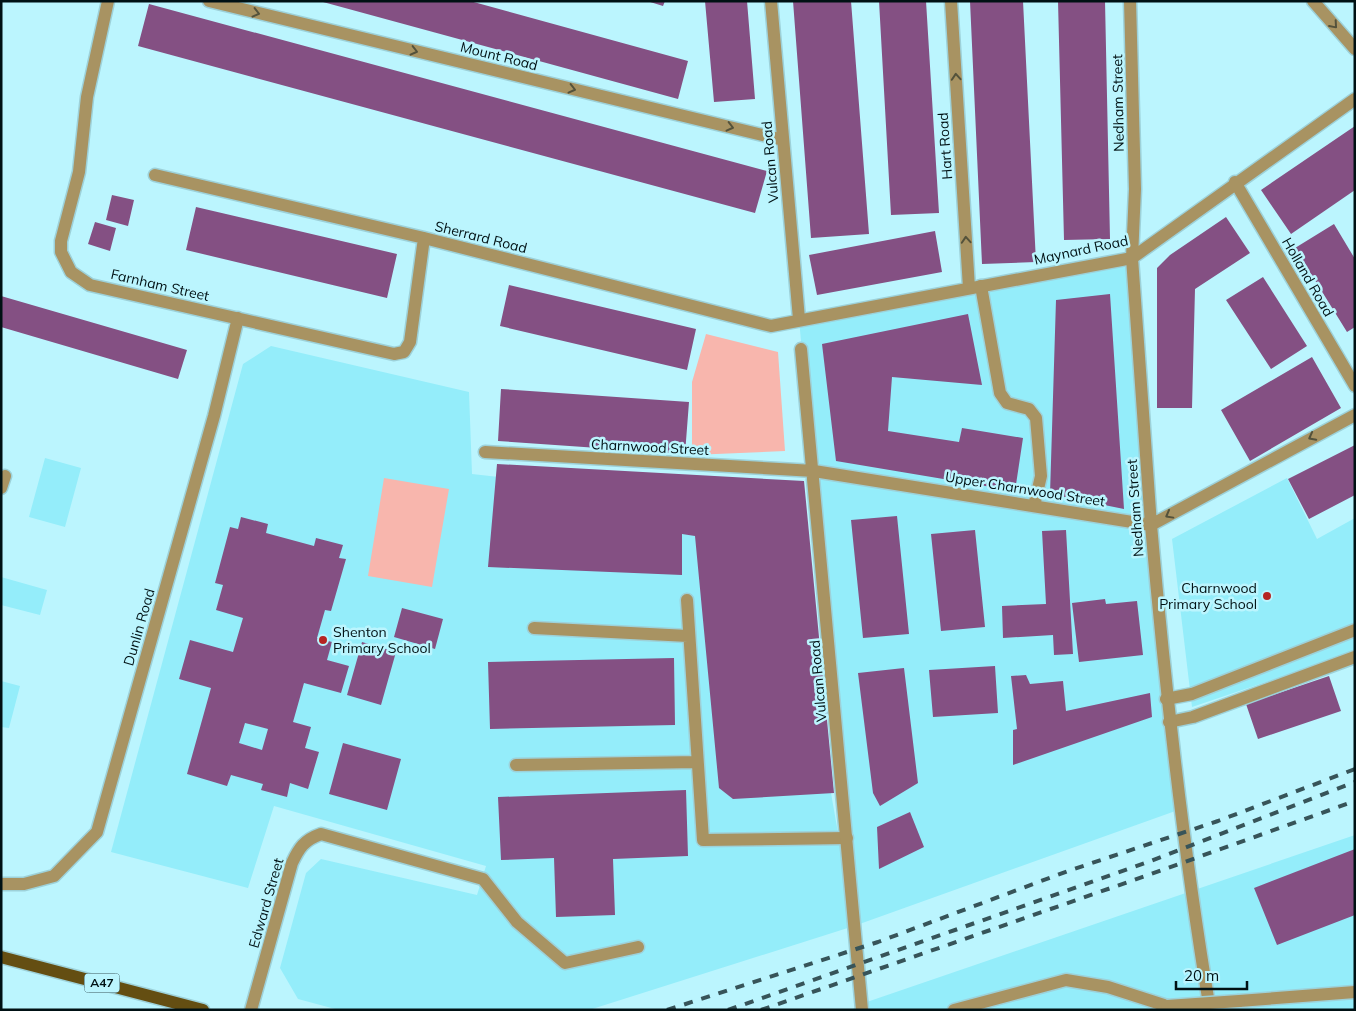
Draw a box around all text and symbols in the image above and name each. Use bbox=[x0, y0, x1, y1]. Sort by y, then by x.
one-way arrow bbox=[252, 7, 261, 18]
one-way arrow bbox=[1328, 20, 1337, 29]
street label: Mount Road bbox=[458, 38, 540, 74]
one-way arrow bbox=[410, 45, 419, 56]
street label: Nedham Street bbox=[1108, 54, 1128, 152]
one-way arrow bbox=[950, 73, 961, 81]
one-way arrow bbox=[568, 83, 577, 94]
street label: Hart Road bbox=[934, 112, 956, 180]
street label: Vulcan Road bbox=[757, 120, 783, 204]
one-way arrow bbox=[726, 121, 735, 132]
street label: Sherrard Road bbox=[433, 217, 529, 257]
street label: Maynard Road bbox=[1032, 231, 1130, 269]
street label: Holland Road bbox=[1278, 234, 1338, 320]
one-way arrow bbox=[961, 235, 972, 243]
street label: Farnham Street bbox=[109, 265, 211, 305]
one-way arrow bbox=[1308, 431, 1317, 441]
street label: Charnwood Street bbox=[591, 435, 710, 459]
street label: Nedham Street bbox=[1123, 459, 1147, 557]
street label: Upper Charnwood Street bbox=[944, 467, 1106, 511]
one-way arrow bbox=[1165, 509, 1174, 519]
place label: Charnwood Primary School bbox=[1159, 579, 1257, 613]
street label: Dunlin Road bbox=[119, 586, 159, 668]
marker: Charnwood Primary School bbox=[1261, 590, 1273, 602]
place label: Shenton Primary School bbox=[333, 623, 431, 657]
marker: Shenton Primary School bbox=[317, 634, 329, 646]
street label: Vulcan Road bbox=[805, 639, 831, 723]
street label: Edward Street bbox=[245, 856, 287, 950]
scale bar bbox=[1176, 958, 1247, 990]
text: 20 m bbox=[1184, 966, 1219, 985]
road number: A47 bbox=[84, 974, 120, 992]

